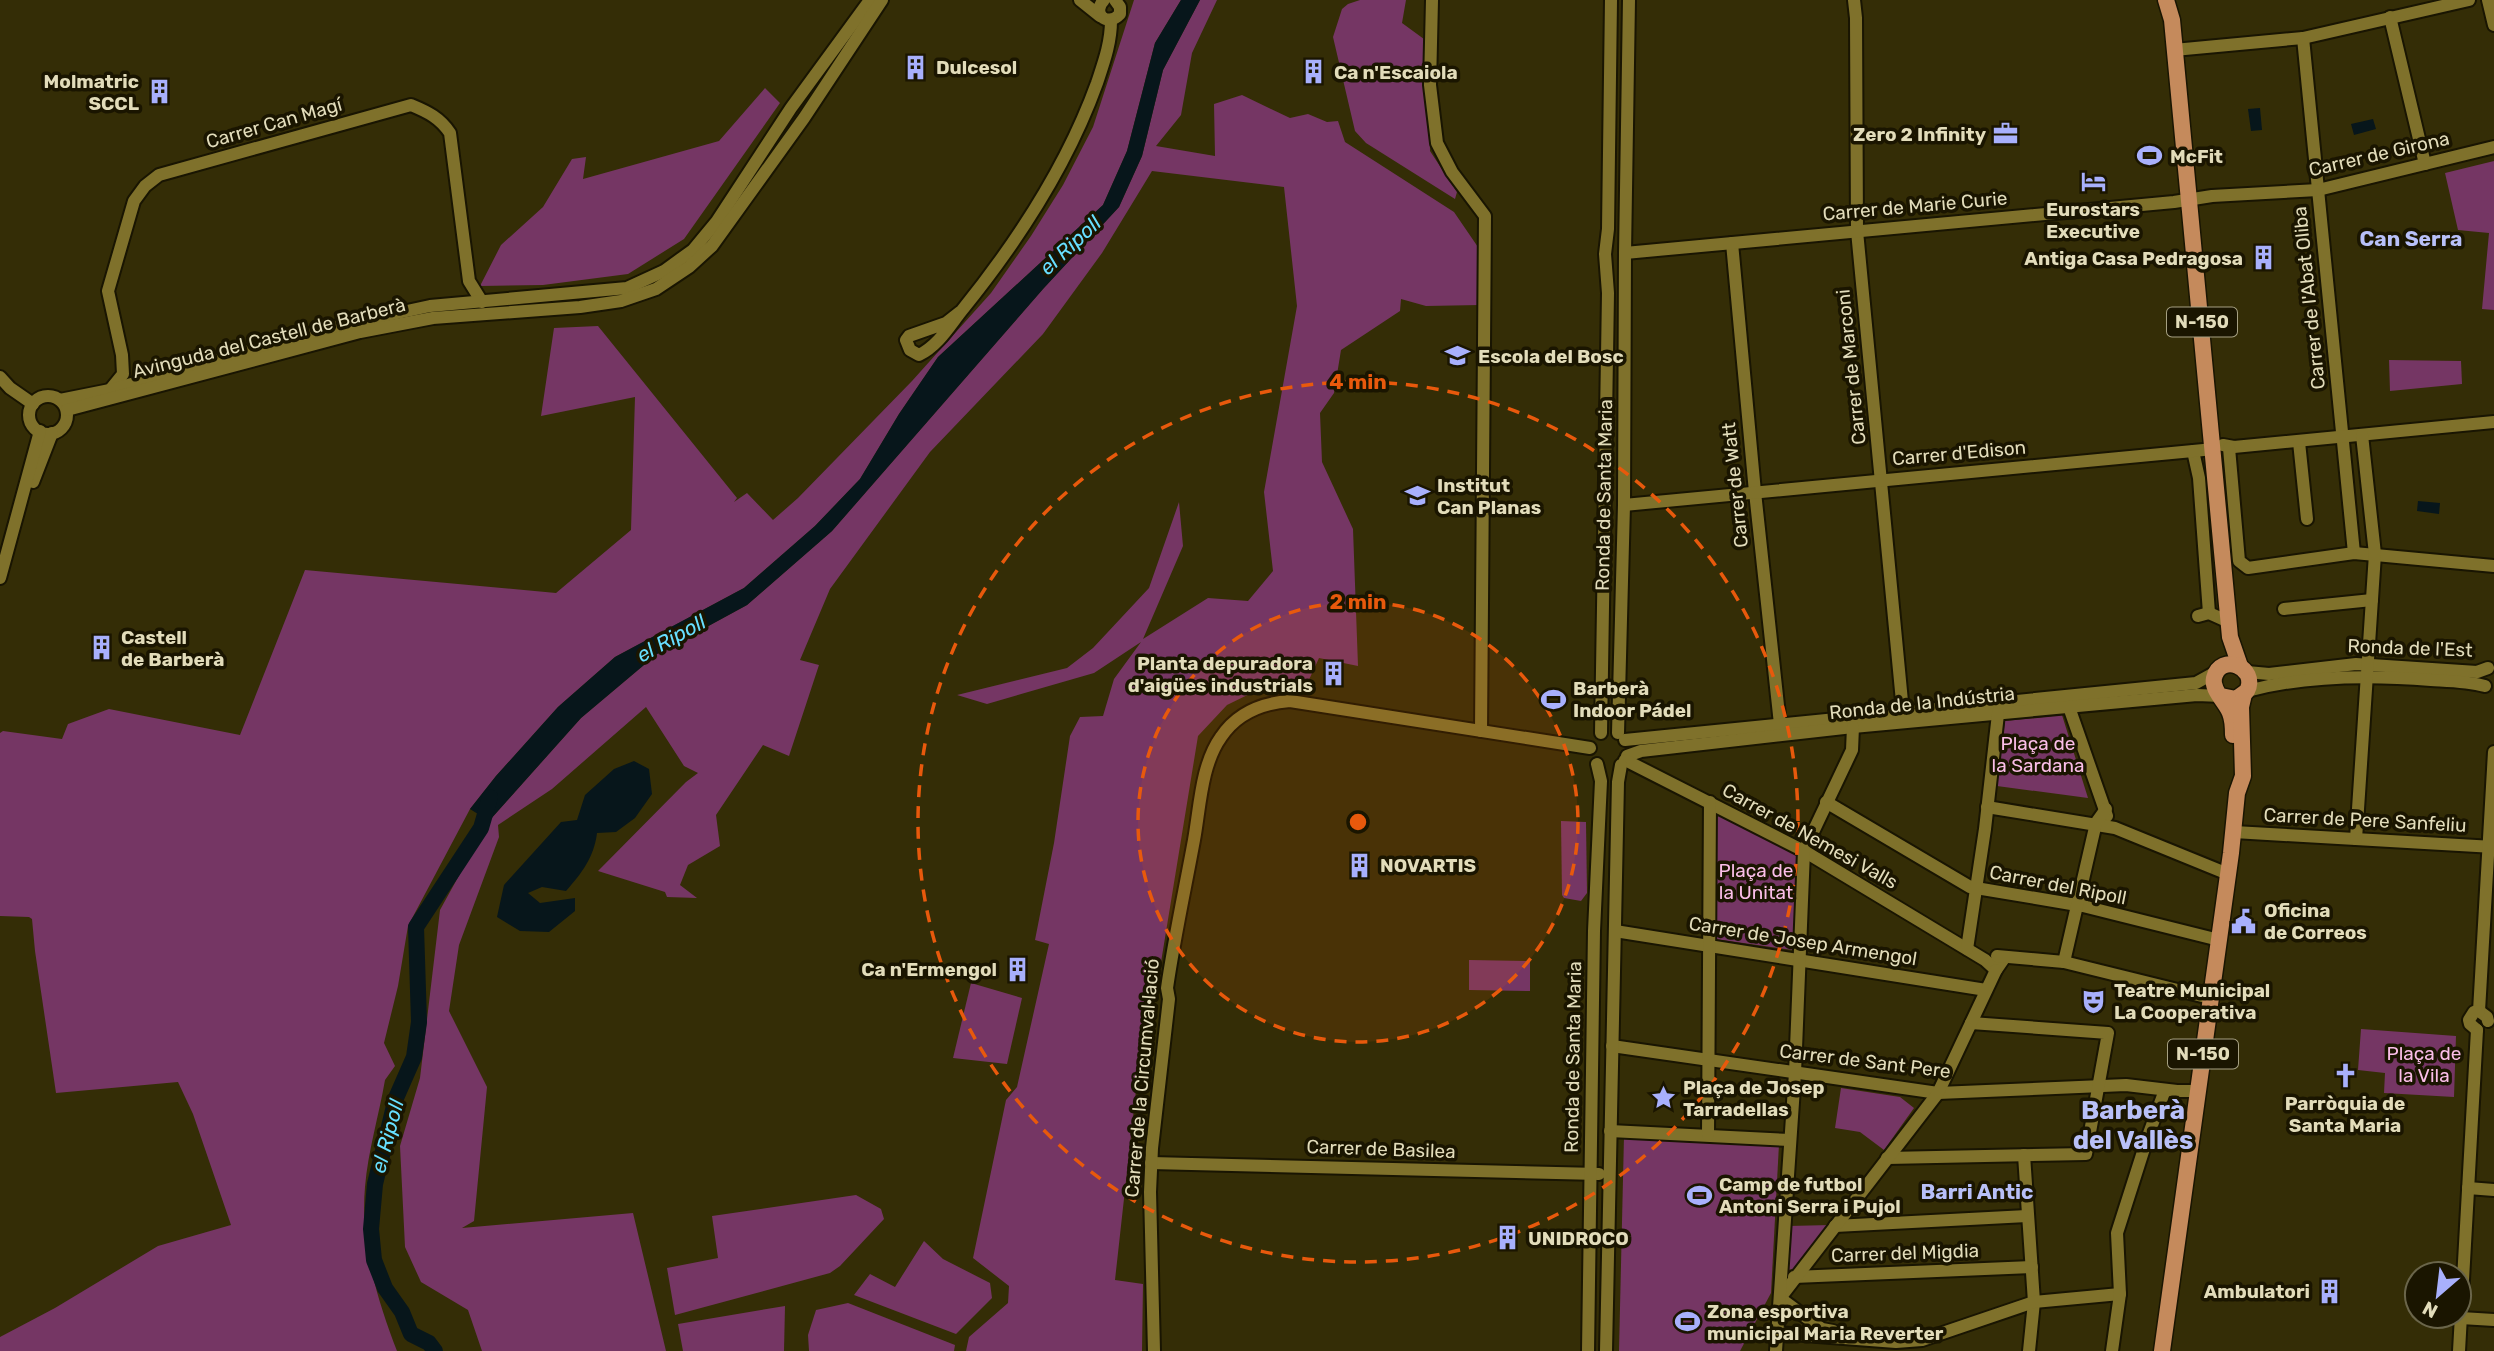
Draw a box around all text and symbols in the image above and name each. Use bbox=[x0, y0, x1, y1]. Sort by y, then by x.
building icon: Dulcesol bbox=[902, 53, 930, 81]
place label: Dulcesol bbox=[936, 56, 1017, 79]
building icon: Ca n'Escaiola bbox=[1300, 58, 1328, 86]
place label: Ca n'Escaiola bbox=[1334, 61, 1458, 84]
place label: Molmatric SCCL bbox=[44, 70, 140, 115]
building icon: Molmatric SCCL bbox=[145, 78, 173, 106]
street label: Carrer Can Magí bbox=[203, 92, 346, 153]
office icon: Zero 2 Infinity bbox=[1992, 120, 2020, 148]
place label: Zero 2 Infinity bbox=[1853, 123, 1987, 146]
street label: Carrer de Girona bbox=[2306, 127, 2452, 181]
sports icon: McFit bbox=[2136, 142, 2164, 170]
place label: McFit bbox=[2170, 145, 2223, 168]
hotel icon: Eurostars Executive bbox=[2079, 167, 2107, 195]
street label: Carrer de Marie Curie bbox=[1822, 186, 2008, 226]
place label: Eurostars Executive bbox=[2046, 198, 2140, 243]
street label: Carrer de l'Abat Oliba bbox=[2288, 205, 2330, 391]
water label: el Ripoll bbox=[1034, 209, 1107, 280]
district label: Can Serra bbox=[2360, 226, 2462, 251]
building icon: Antiga Casa Pedragosa bbox=[2249, 244, 2277, 272]
place label: Antiga Casa Pedragosa bbox=[2024, 247, 2243, 270]
street label: Carrer de Marconi bbox=[1831, 288, 1871, 446]
street label: Avinguda del Castell de Barberà bbox=[130, 293, 408, 383]
road number: N-150 bbox=[2167, 308, 2237, 336]
school or university icon: Escola del Bosc bbox=[1444, 342, 1472, 370]
place label: Escola del Bosc bbox=[1478, 345, 1624, 368]
text: 4 min bbox=[1329, 369, 1387, 394]
street label: Ronda de Santa Maria bbox=[1591, 399, 1617, 591]
street label: Carrer de Watt bbox=[1717, 421, 1753, 549]
street label: Carrer d'Edison bbox=[1891, 436, 2027, 470]
place label: Institut Can Planas bbox=[1437, 474, 1541, 519]
school or university icon: Institut Can Planas bbox=[1403, 482, 1431, 510]
text: 2 min bbox=[1330, 589, 1386, 614]
water label: el Ripoll bbox=[632, 608, 711, 667]
place label: Castell de Barberà bbox=[121, 626, 224, 671]
building icon: Castell de Barberà bbox=[87, 634, 115, 662]
street label: Ronda de l'Est bbox=[2347, 634, 2474, 662]
place label: Planta depuradora d'aigües industrials bbox=[1128, 652, 1313, 697]
building icon: Planta depuradora d'aigües industrials bbox=[1319, 660, 1347, 688]
place label: Barberà Indoor Pádel bbox=[1573, 677, 1691, 722]
street label: Ronda de la Indústria bbox=[1828, 682, 2016, 724]
sports icon: Barberà Indoor Pádel bbox=[1539, 685, 1567, 713]
park label: Plaça de la Sardana bbox=[1992, 732, 2084, 777]
street label: Carrer de Nemesi Valls bbox=[1718, 778, 1902, 894]
street label: Carrer de Pere Sanfeliu bbox=[2263, 803, 2467, 837]
centre of rings bbox=[1346, 810, 1370, 834]
building icon: NOVARTIS bbox=[1346, 851, 1374, 879]
place label: NOVARTIS bbox=[1380, 854, 1477, 877]
park label: Plaça de la Unitat bbox=[1719, 859, 1794, 904]
street label: Carrer del Ripoll bbox=[1987, 860, 2129, 910]
place label: Oficina de Correos bbox=[2264, 899, 2367, 944]
public building icon: Oficina de Correos bbox=[2230, 907, 2258, 935]
street label: Carrer de Josep Armengol bbox=[1687, 912, 1919, 970]
building icon: Ca n'Ermengol bbox=[1003, 955, 1031, 983]
place label: Ca n'Ermengol bbox=[861, 958, 997, 981]
street label: Carrer de la Circumval·lació bbox=[1120, 958, 1164, 1198]
street label: Ronda de Santa Maria bbox=[1560, 961, 1586, 1153]
place label: Teatre Municipal La Cooperativa bbox=[2114, 979, 2270, 1024]
theatre icon: Teatre Municipal La Cooperativa bbox=[2080, 987, 2108, 1015]
street label: Carrer de Sant Pere bbox=[1778, 1039, 1952, 1083]
road number: N-150 bbox=[2168, 1040, 2238, 1069]
park label: Plaça de la Vila bbox=[2387, 1042, 2461, 1087]
church icon: Parròquia de Santa Maria bbox=[2331, 1061, 2359, 1089]
place label: Plaça de Josep Tarradellas bbox=[1683, 1076, 1824, 1121]
place icon: Plaça de Josep Tarradellas bbox=[1649, 1084, 1677, 1112]
place label: Parròquia de Santa Maria bbox=[2285, 1092, 2405, 1137]
water label: el Ripoll bbox=[365, 1095, 409, 1176]
district label: Barberà del Vallès bbox=[2073, 1095, 2193, 1156]
street label: Carrer de Basilea bbox=[1306, 1135, 1456, 1163]
place label: Camp de futbol Antoni Serra i Pujol bbox=[1719, 1173, 1901, 1218]
district label: Barri Antic bbox=[1921, 1179, 2033, 1204]
sports icon: Camp de futbol Antoni Serra i Pujol bbox=[1685, 1181, 1713, 1209]
building icon: UNIDROCO bbox=[1494, 1224, 1522, 1252]
place label: UNIDROCO bbox=[1528, 1227, 1629, 1250]
street label: Carrer del Migdia bbox=[1831, 1239, 1979, 1267]
north arrow bbox=[2403, 1260, 2473, 1330]
building icon: Ambulatori bbox=[2316, 1277, 2344, 1305]
place label: Ambulatori bbox=[2204, 1280, 2310, 1303]
text: N bbox=[2419, 1296, 2442, 1323]
place label: Zona esportiva municipal Maria Reverter bbox=[1707, 1300, 1944, 1345]
sports icon: Zona esportiva municipal Maria Reverter bbox=[1673, 1308, 1701, 1336]

